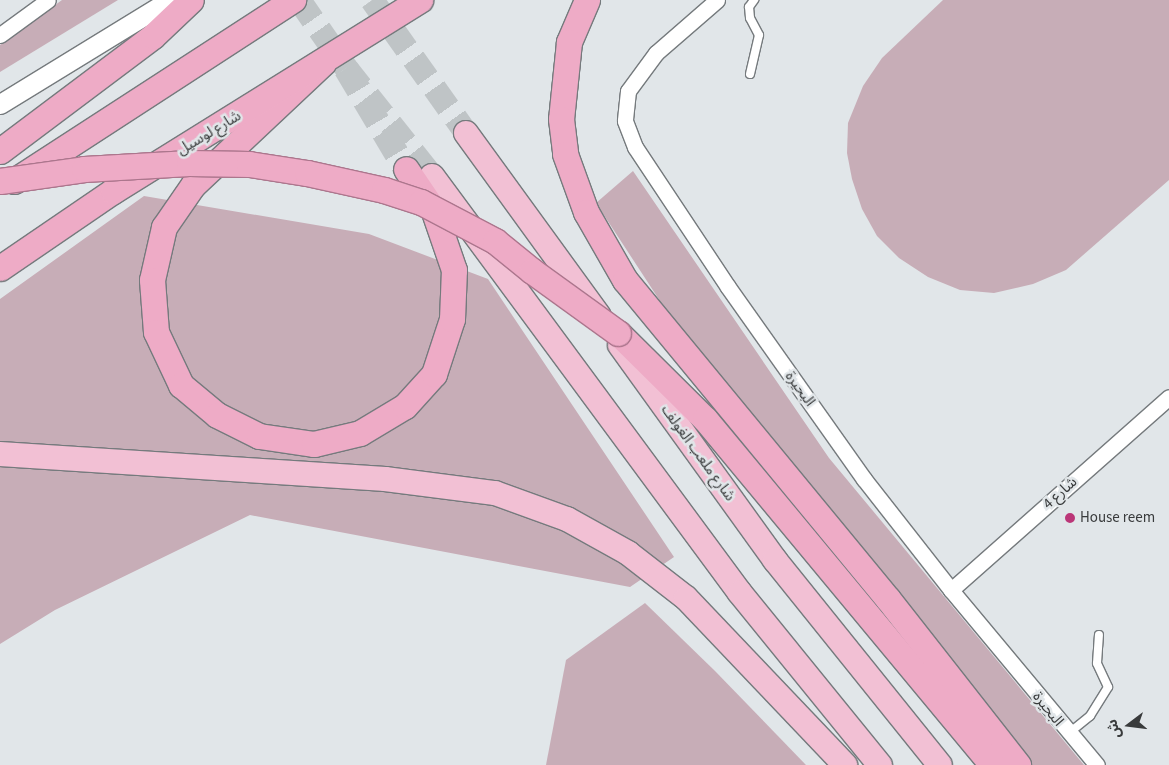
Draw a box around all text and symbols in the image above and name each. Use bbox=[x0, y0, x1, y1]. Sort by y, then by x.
street label: شارع لوسيل bbox=[174, 107, 244, 159]
street label: البحيرة bbox=[781, 368, 819, 410]
street label: شارع ملعب الغولف bbox=[657, 401, 739, 505]
street label: شارع 4 bbox=[1039, 473, 1081, 513]
place label: House reem bbox=[1080, 509, 1155, 527]
marker: House reem bbox=[1064, 512, 1076, 524]
street label: البحيرة bbox=[1029, 688, 1067, 730]
north arrow bbox=[1104, 700, 1154, 750]
text: ش bbox=[1102, 717, 1127, 741]

